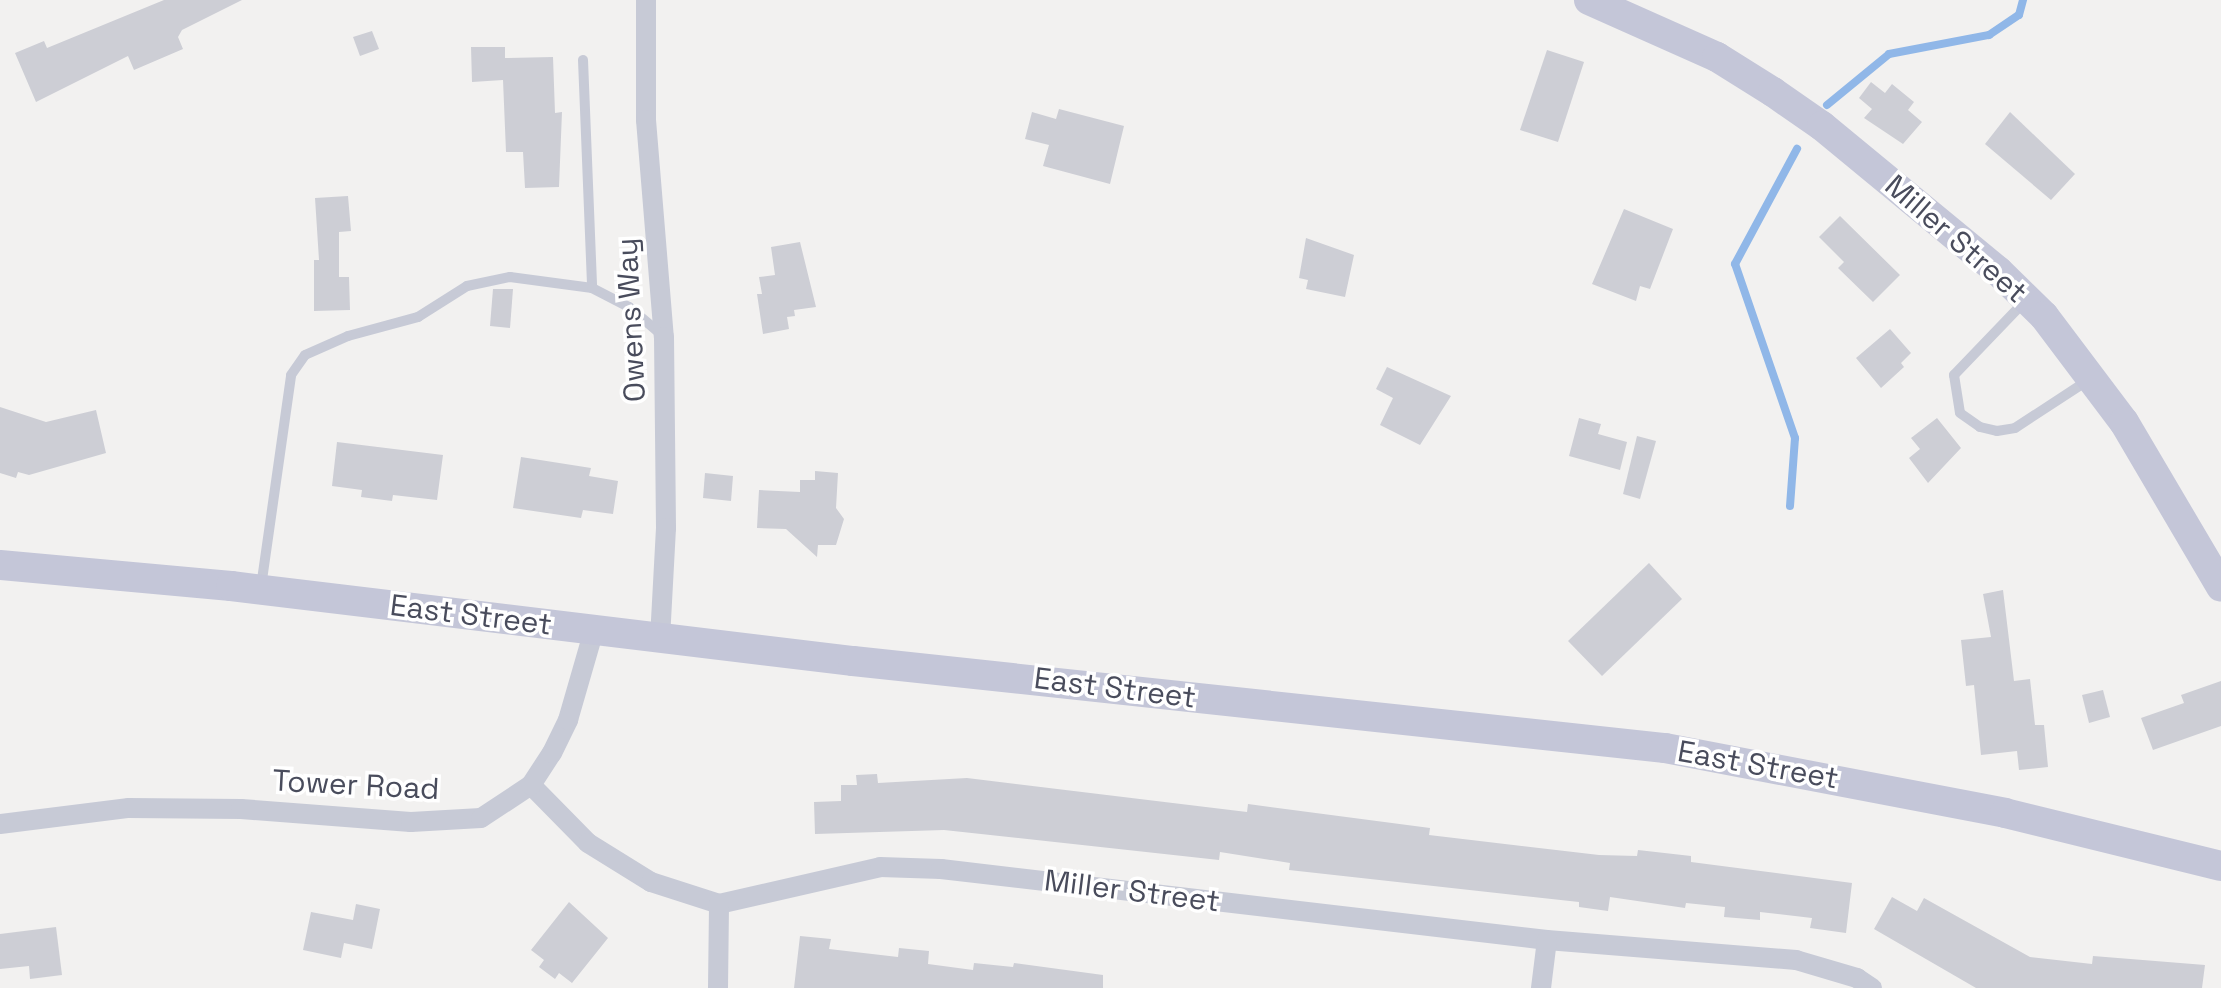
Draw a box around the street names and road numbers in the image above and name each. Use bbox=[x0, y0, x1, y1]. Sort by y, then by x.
street label: Miller Street bbox=[1878, 168, 2034, 310]
street label: Owens Way bbox=[609, 237, 653, 403]
street label: East Street bbox=[388, 587, 554, 643]
street label: East Street bbox=[1032, 660, 1198, 716]
street label: East Street bbox=[1675, 733, 1841, 797]
street label: Tower Road bbox=[272, 763, 440, 807]
street label: Miller Street bbox=[1042, 862, 1222, 920]

